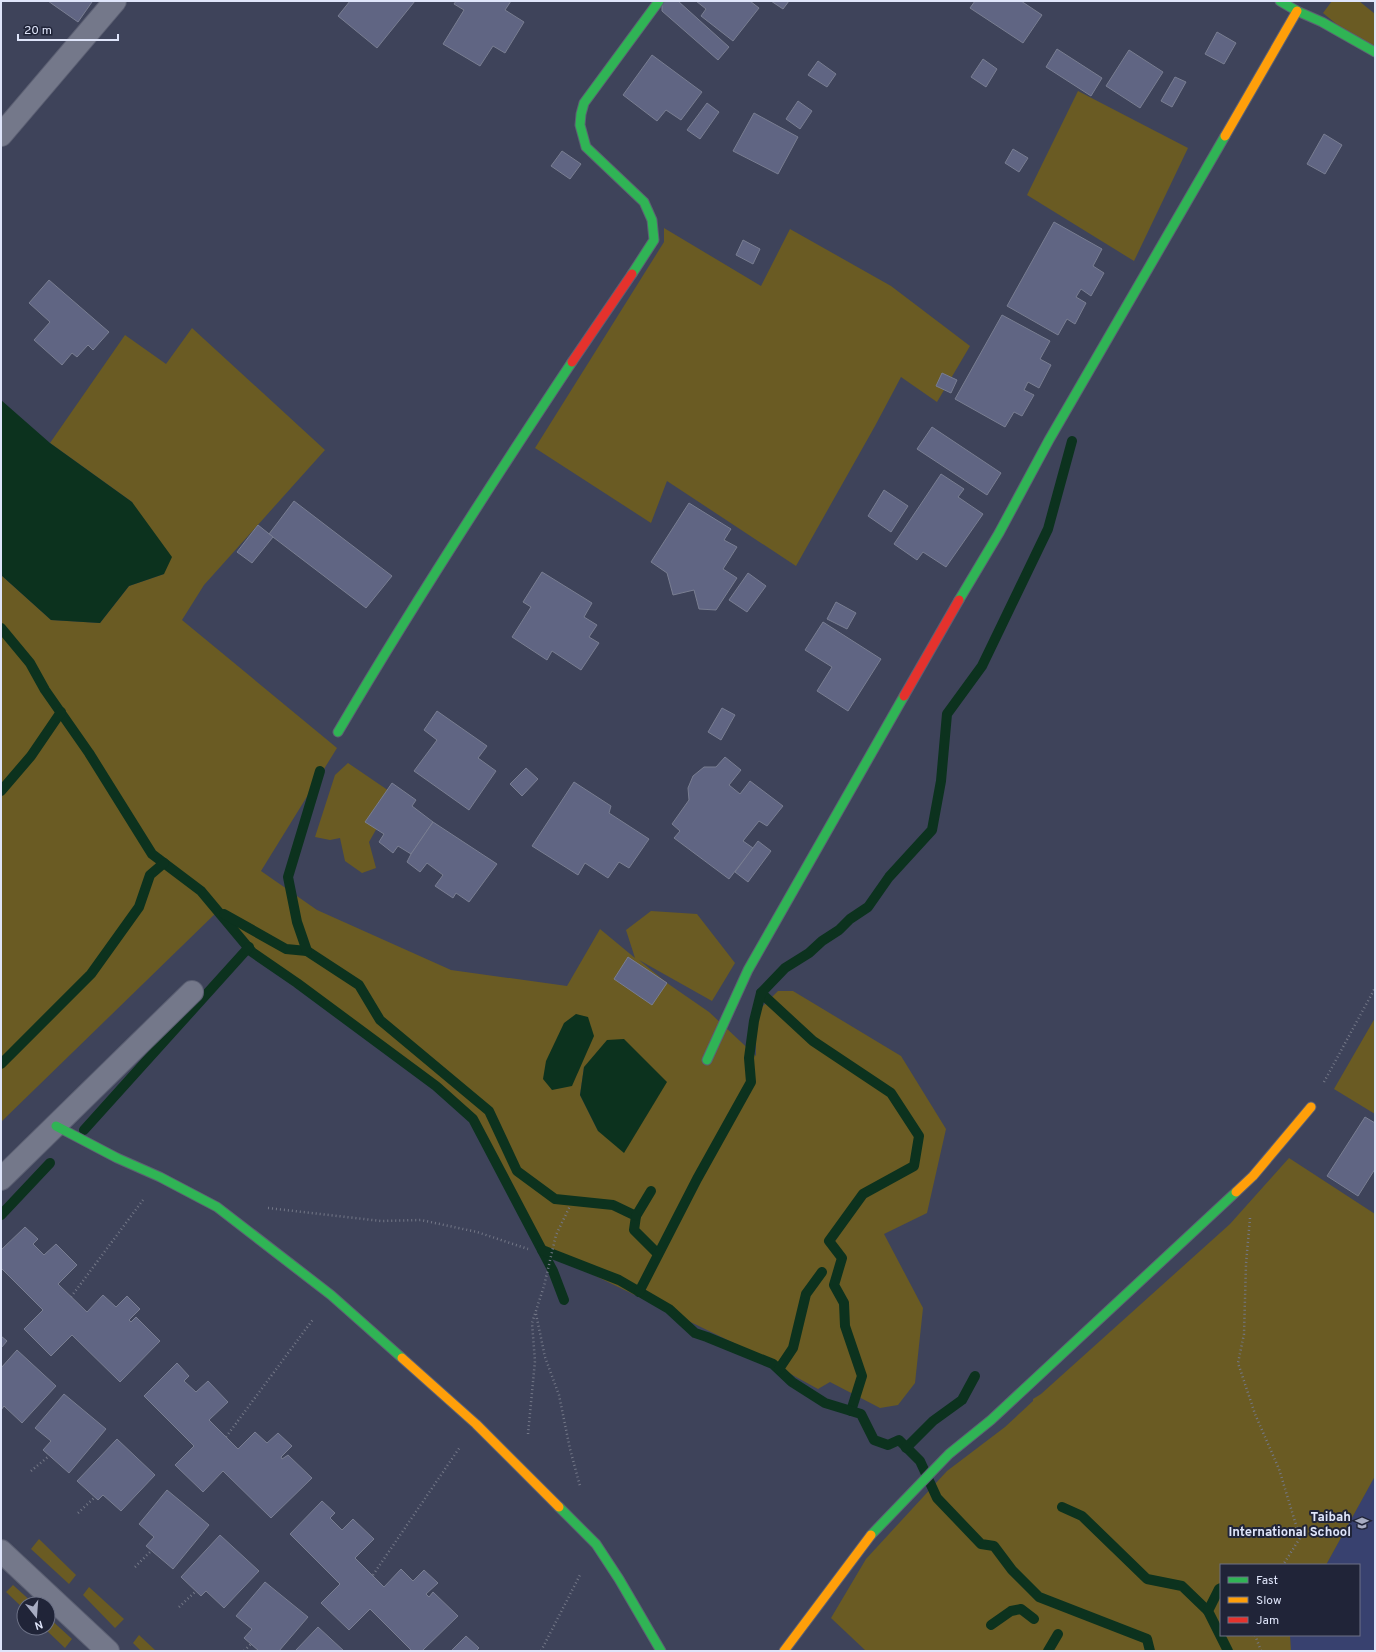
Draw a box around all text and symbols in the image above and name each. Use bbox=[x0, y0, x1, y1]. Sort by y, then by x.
scale bar bbox=[18, 16, 118, 42]
text: 20 m bbox=[24, 23, 52, 39]
place label: Taibah International School bbox=[1228, 1510, 1351, 1541]
school or university icon: Taibah International School bbox=[1354, 1515, 1370, 1531]
legend bbox=[1220, 1564, 1360, 1636]
text: Fast bbox=[1256, 1573, 1278, 1589]
text: Slow bbox=[1256, 1593, 1282, 1609]
north arrow bbox=[16, 1596, 56, 1636]
text: Jam bbox=[1256, 1613, 1279, 1629]
text: N bbox=[33, 1617, 44, 1632]

